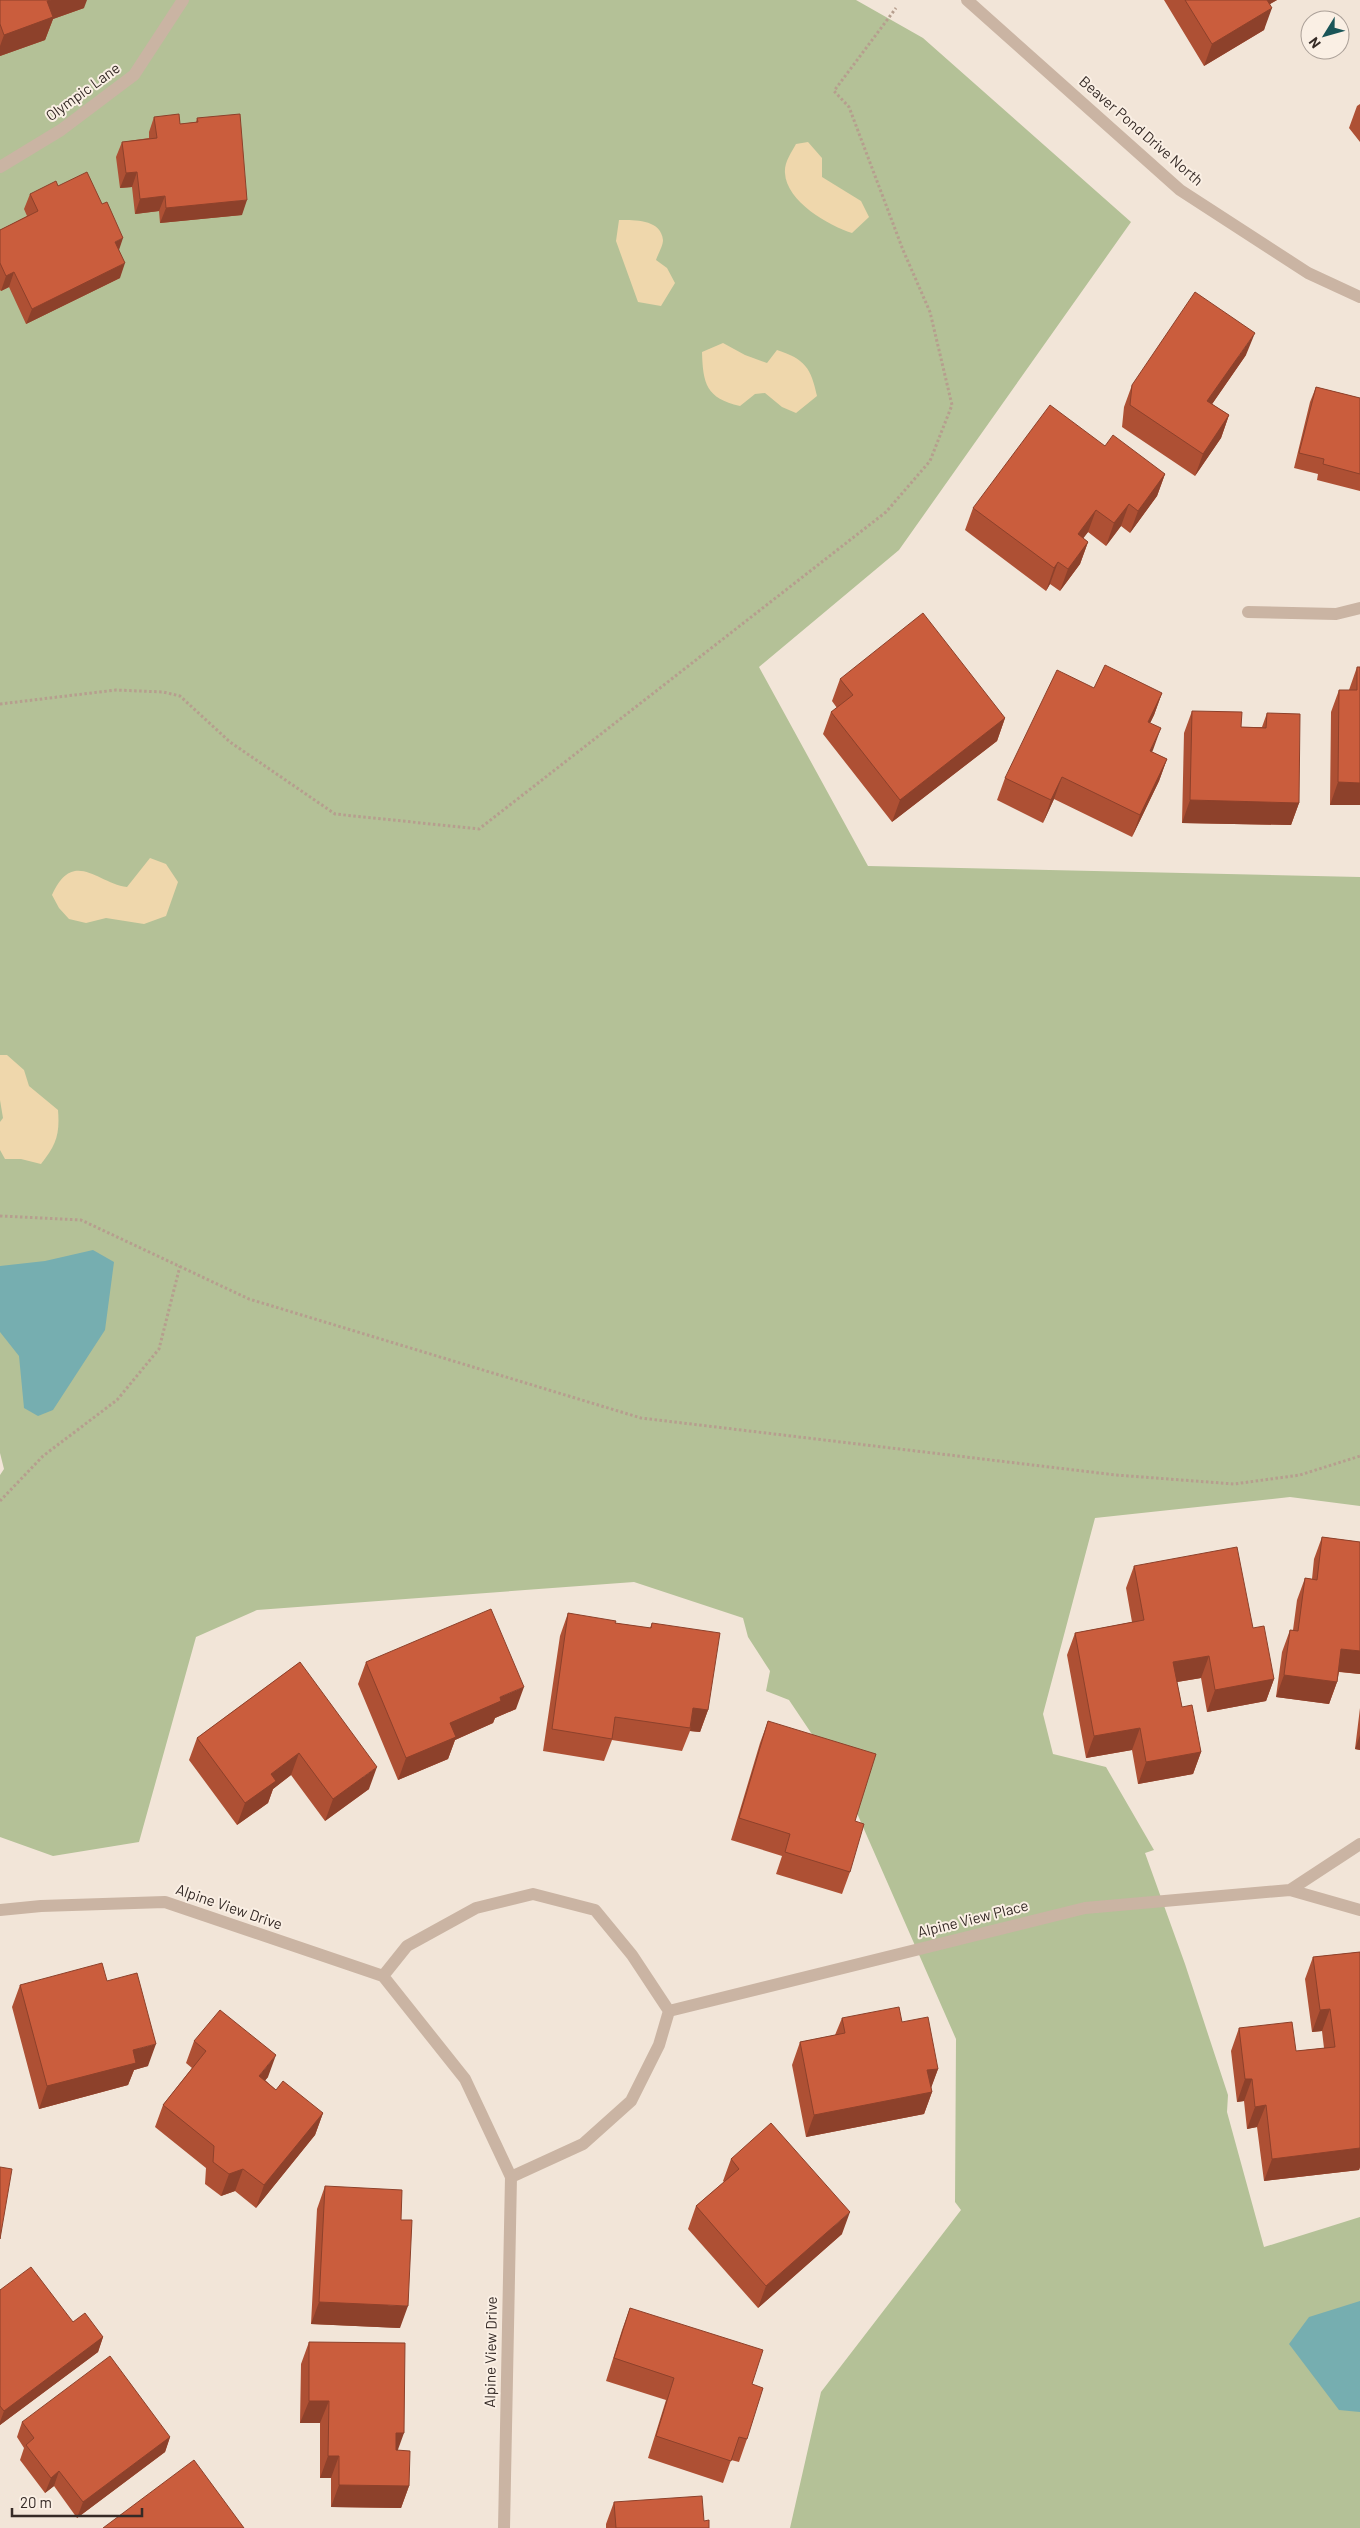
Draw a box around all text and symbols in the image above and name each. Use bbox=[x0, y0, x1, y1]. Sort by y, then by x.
north arrow bbox=[1300, 10, 1350, 60]
text: N bbox=[1305, 34, 1324, 52]
street label: Olympic Lane bbox=[42, 58, 123, 124]
street label: Beaver Pond Drive North bbox=[1076, 72, 1207, 189]
street label: Alpine View Drive bbox=[174, 1879, 285, 1933]
street label: Alpine View Place bbox=[915, 1896, 1030, 1941]
street label: Alpine View Drive bbox=[480, 2296, 500, 2408]
scale bar bbox=[12, 2486, 142, 2518]
text: 20 m bbox=[20, 2493, 52, 2511]

